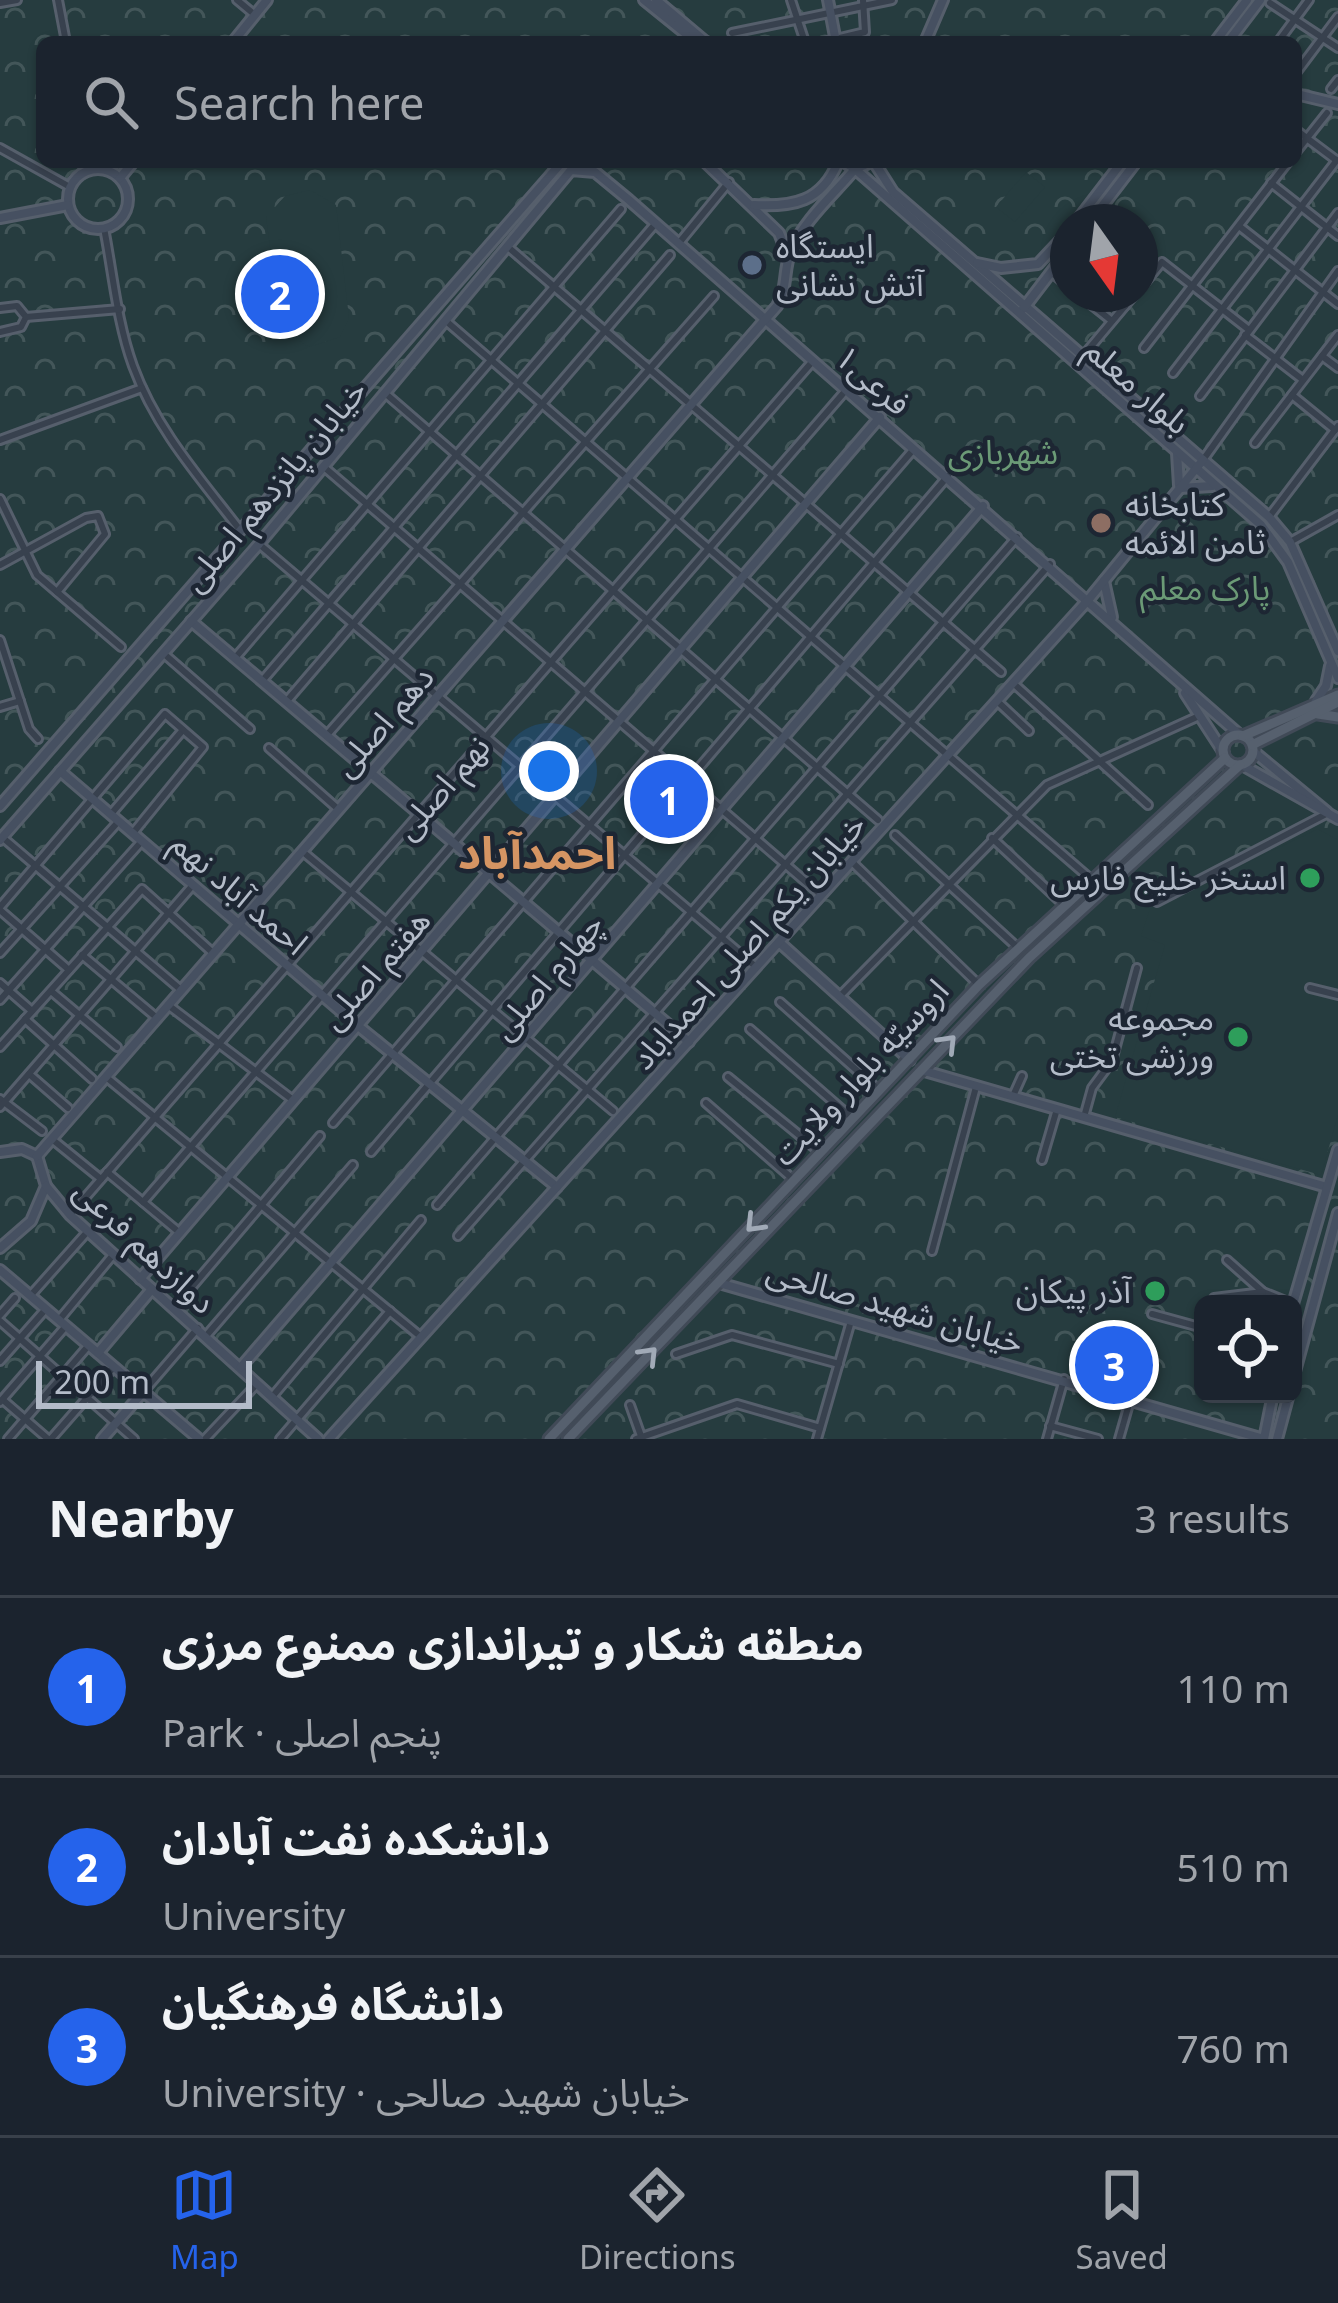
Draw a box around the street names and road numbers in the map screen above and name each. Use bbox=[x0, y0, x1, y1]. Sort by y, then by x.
street label: بلوار معلم bbox=[1073, 327, 1201, 447]
street label: فرعی۱ bbox=[826, 334, 921, 425]
street label: خیابان پانزدهم اصلی bbox=[171, 369, 379, 603]
street label: دهم اصلی bbox=[322, 655, 446, 788]
street label: نهم اصلی bbox=[384, 725, 502, 851]
street label: خیابان یکم اصلی احمداباد bbox=[620, 803, 878, 1081]
street label: احمد آباد نهم bbox=[160, 821, 318, 967]
street label: هفتم اصلی bbox=[310, 899, 443, 1041]
street label: چهارم اصلی bbox=[480, 903, 615, 1051]
street label: اروسیّه بلوار ولایت bbox=[761, 968, 958, 1175]
street label: دوازدهم فرعی bbox=[62, 1168, 226, 1326]
street label: خیابان شهید صالحی bbox=[761, 1247, 1029, 1364]

